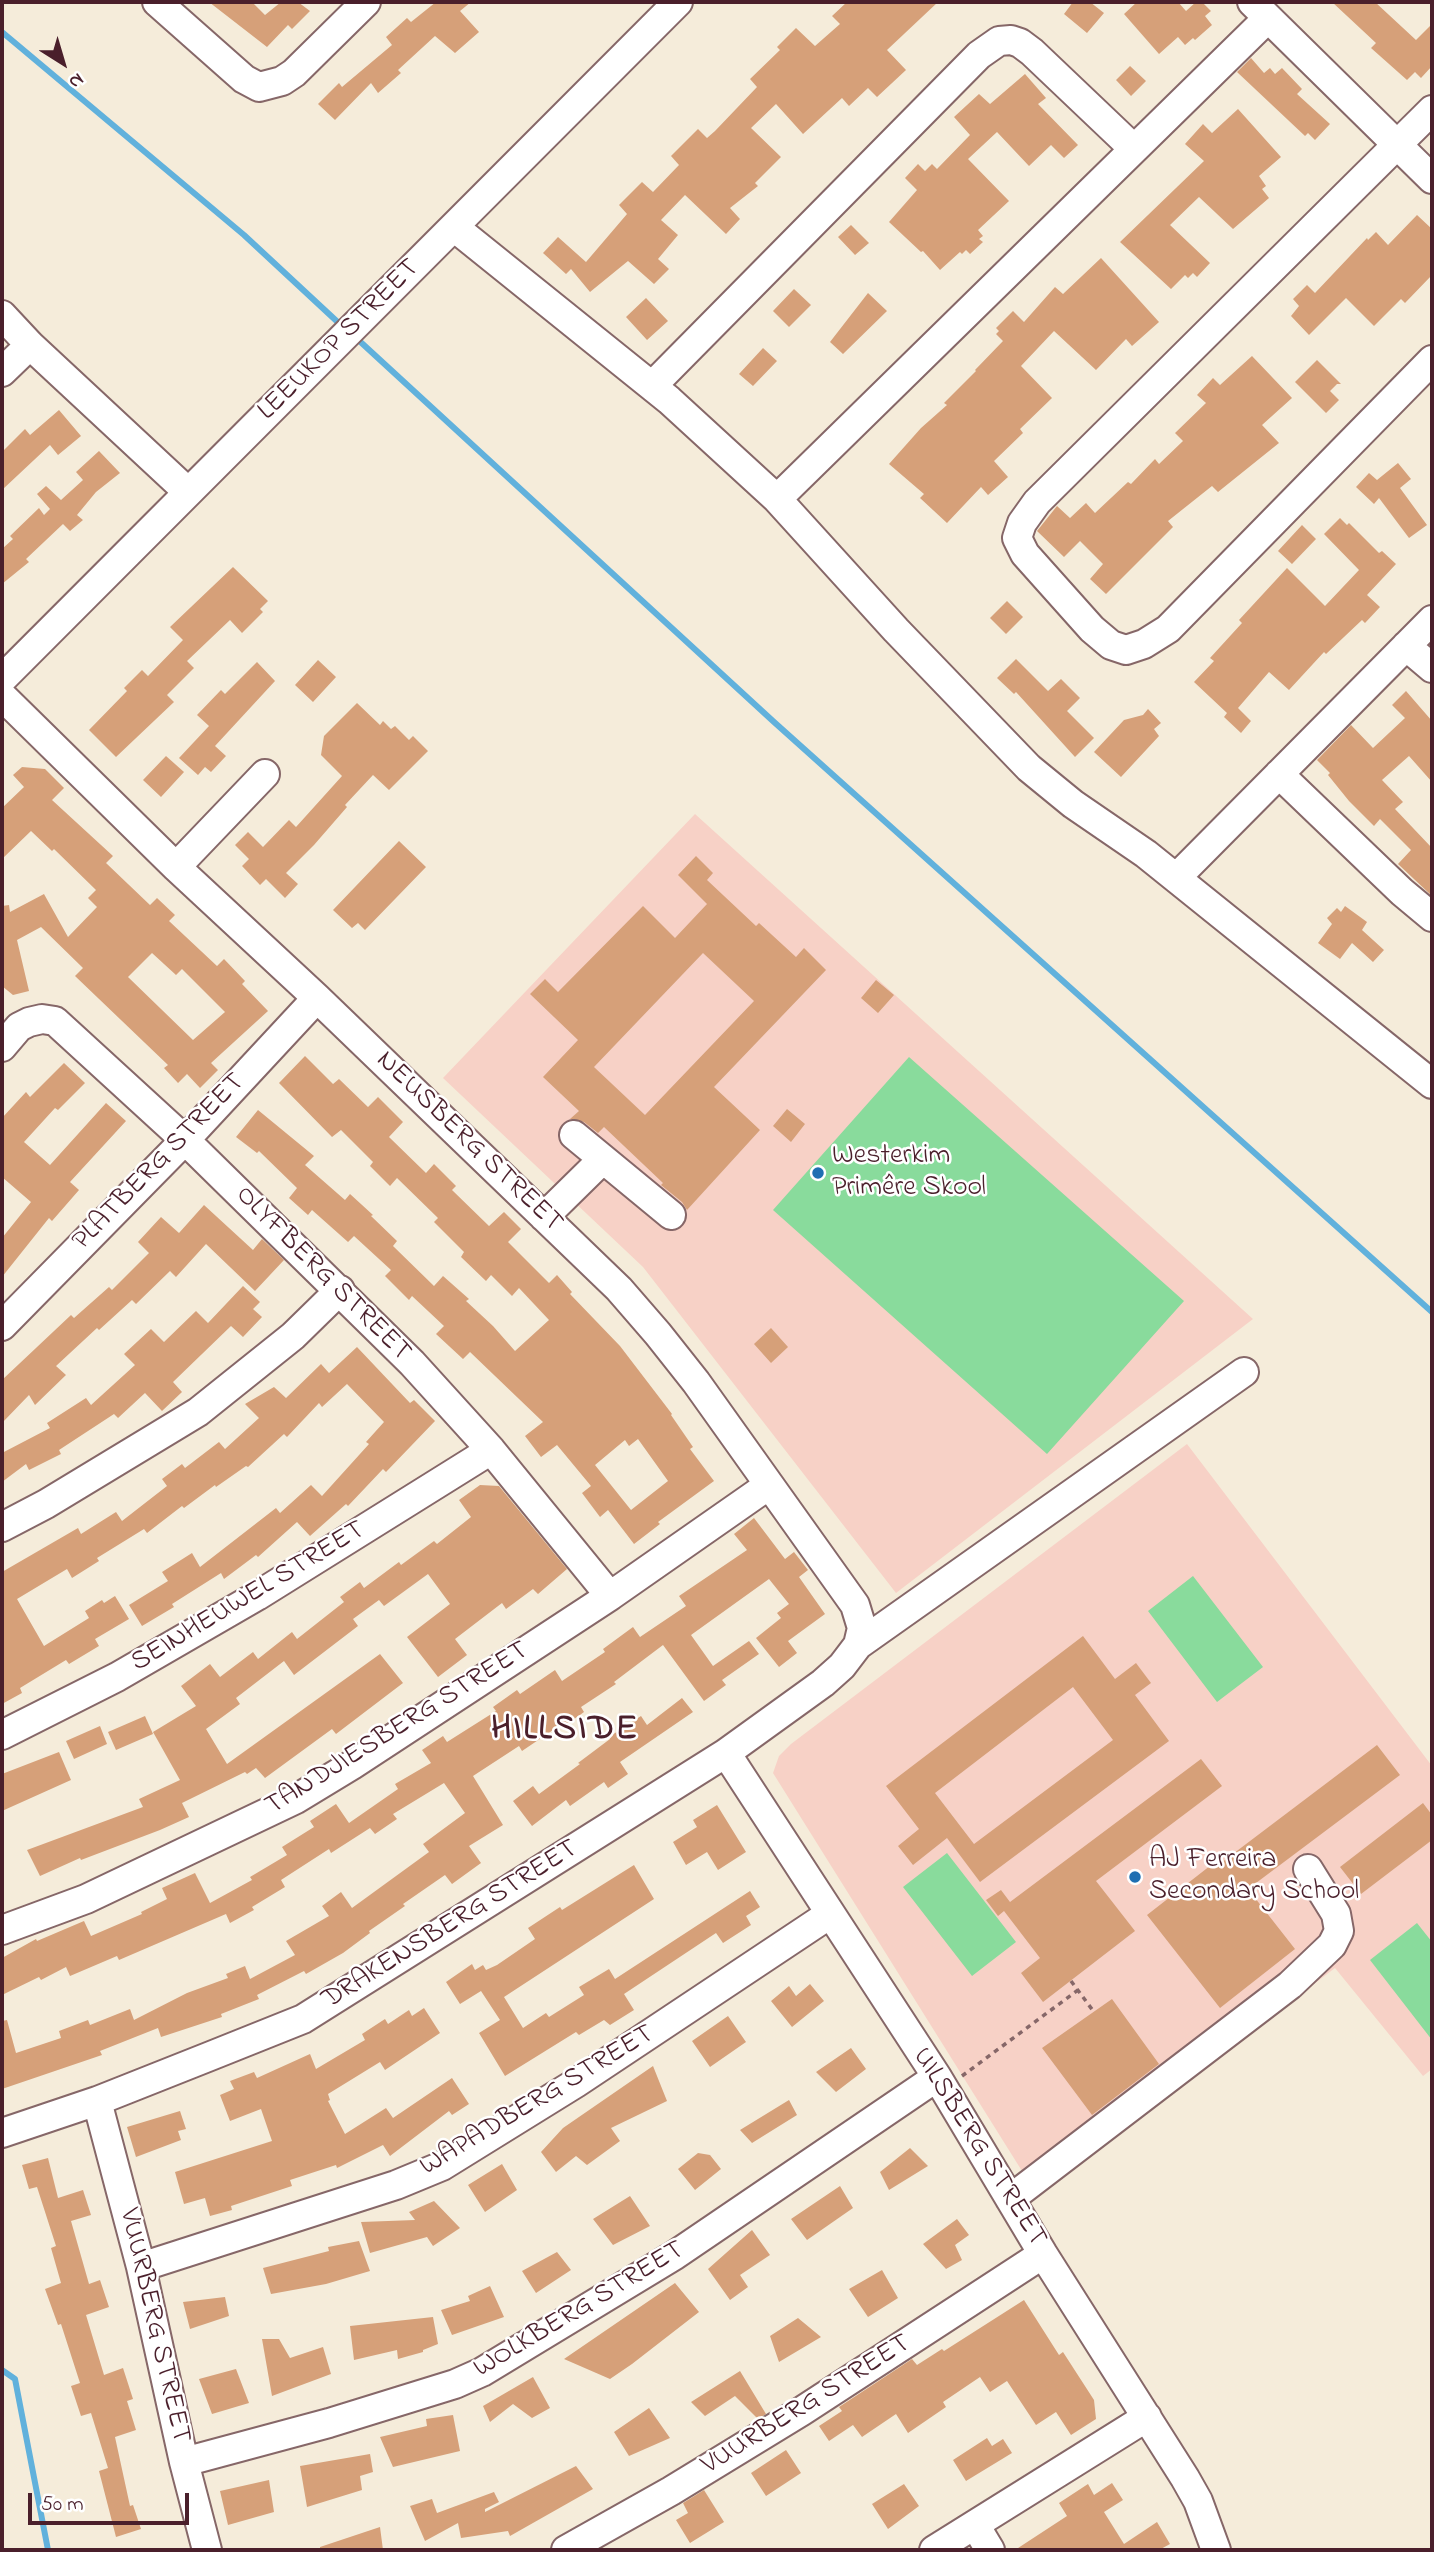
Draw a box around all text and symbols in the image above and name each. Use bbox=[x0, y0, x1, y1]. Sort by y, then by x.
north arrow bbox=[28, 28, 98, 98]
text: N bbox=[63, 66, 89, 95]
street label: LEEUKOP STREET bbox=[252, 253, 428, 429]
street label: NEUSBERG STREET bbox=[367, 1045, 569, 1241]
street label: PLATBERG STREET bbox=[67, 1067, 253, 1259]
place label: Westerkim Primêre Skool bbox=[832, 1140, 986, 1206]
marker: Westerkim Primêre Skool bbox=[810, 1165, 826, 1181]
street label: OLYFBERG STREET bbox=[227, 1180, 417, 1370]
street label: SEINHEUWEL STREET bbox=[126, 1515, 372, 1681]
street label: TANDJIESBERG STREET bbox=[260, 1635, 536, 1825]
district label: HILLSIDE bbox=[492, 1711, 638, 1753]
street label: DRAKENSBERG STREET bbox=[317, 1834, 585, 2018]
place label: AJ Ferreira Secondary School bbox=[1149, 1844, 1359, 1910]
marker: AJ Ferreira Secondary School bbox=[1127, 1869, 1143, 1885]
street label: WAPADBERG STREET bbox=[415, 2019, 661, 2185]
street label: UILSBERG STREET bbox=[903, 2042, 1053, 2254]
street label: VUURBERG STREET bbox=[110, 2205, 196, 2447]
street label: WOLKBERG STREET bbox=[469, 2235, 691, 2387]
street label: VUURBERG STREET bbox=[696, 2328, 918, 2484]
scale bar bbox=[32, 2478, 192, 2522]
text: 50 m bbox=[41, 2490, 84, 2520]

